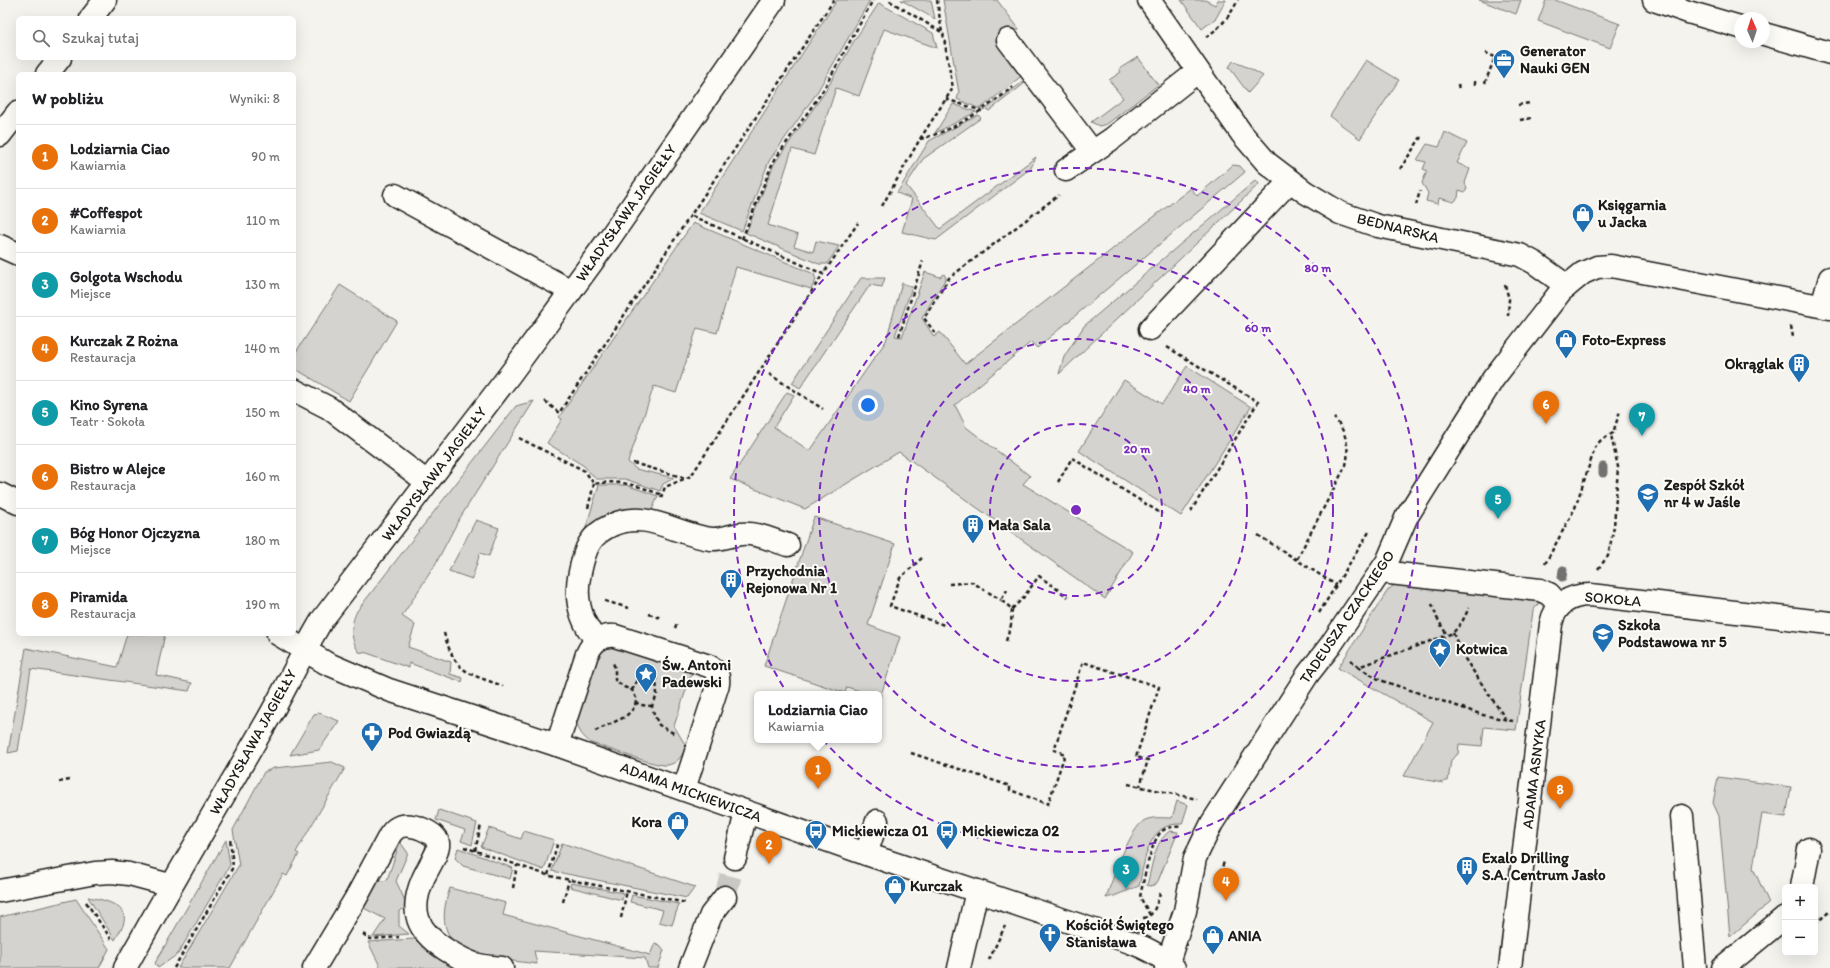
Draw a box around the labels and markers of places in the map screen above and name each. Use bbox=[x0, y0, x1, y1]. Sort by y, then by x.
place label: Generator Nauki GEN bbox=[1520, 42, 1590, 77]
office icon: Generator Nauki GEN bbox=[1491, 47, 1517, 80]
place label: Księgarnia u Jacka bbox=[1597, 196, 1666, 231]
shop icon: Księgarnia u Jacka bbox=[1570, 201, 1596, 234]
shop icon: Foto-Express bbox=[1553, 327, 1579, 360]
place label: Foto-Express bbox=[1582, 331, 1666, 350]
building icon: Okrąglak bbox=[1786, 351, 1812, 384]
place label: Okrąglak bbox=[1724, 355, 1784, 374]
pin: 6 bbox=[1533, 391, 1559, 424]
pin: 7 bbox=[1629, 403, 1655, 436]
place label: Zespół Szkół nr 4 w Jaśle bbox=[1663, 476, 1745, 511]
school or university icon: Zespół Szkół nr 4 w Jaśle bbox=[1635, 481, 1661, 514]
pin: 5 bbox=[1485, 486, 1511, 519]
centre of rings bbox=[1069, 503, 1083, 517]
building icon: Mała Sala bbox=[960, 512, 986, 545]
place label: Mała Sala bbox=[988, 516, 1051, 534]
place label: Przychodnia Rejonowa Nr 1 bbox=[746, 562, 837, 598]
building icon: Przychodnia Rejonowa Nr 1 bbox=[718, 567, 744, 600]
place label: Szkoła Podstawowa nr 5 bbox=[1618, 616, 1727, 651]
school or university icon: Szkoła Podstawowa nr 5 bbox=[1590, 621, 1616, 654]
place icon: Kotwica bbox=[1427, 636, 1453, 669]
place label: Kotwica bbox=[1456, 640, 1508, 658]
place label: Św. Antoni Padewski bbox=[662, 655, 731, 691]
place icon: Św. Antoni Padewski bbox=[633, 661, 659, 694]
pharmacy icon: Pod Gwiazdą bbox=[359, 720, 385, 753]
place label: Pod Gwiazdą bbox=[388, 724, 471, 743]
pin: 1 bbox=[805, 756, 831, 789]
pin: 8 bbox=[1547, 776, 1573, 809]
shop icon: Kora bbox=[665, 809, 691, 842]
place label: Kora bbox=[631, 813, 663, 831]
bus stop icon: Mickiewicza 01 bbox=[803, 818, 829, 851]
bus stop icon: Mickiewicza 02 bbox=[934, 818, 960, 851]
place label: Mickiewicza 01 bbox=[832, 822, 928, 840]
place label: Mickiewicza 02 bbox=[962, 822, 1059, 840]
pin: 2 bbox=[756, 831, 782, 864]
place label: Exalo Drilling S.A. Centrum Jasło bbox=[1482, 849, 1606, 884]
building icon: Exalo Drilling S.A. Centrum Jasło bbox=[1454, 854, 1480, 887]
pin: 3 bbox=[1113, 856, 1139, 889]
pin: 4 bbox=[1213, 868, 1239, 901]
shop icon: Kurczak bbox=[882, 873, 908, 906]
place label: Kurczak bbox=[910, 877, 963, 895]
place label: Kościół Świętego Stanisława bbox=[1066, 915, 1174, 951]
church icon: Kościół Świętego Stanisława bbox=[1037, 921, 1063, 954]
shop icon: ANIA bbox=[1200, 923, 1226, 956]
place label: ANIA bbox=[1227, 927, 1262, 945]

